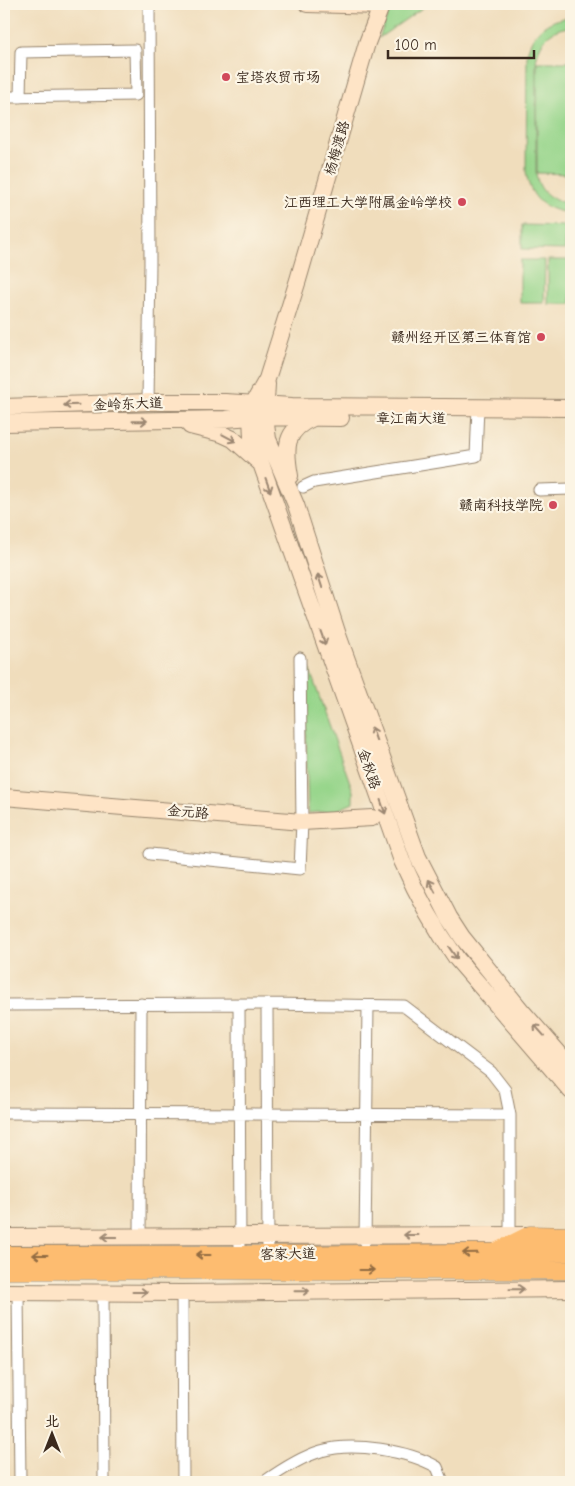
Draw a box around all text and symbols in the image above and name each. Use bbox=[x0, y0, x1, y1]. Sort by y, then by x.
scale bar bbox=[388, 28, 534, 60]
text: 100 m bbox=[395, 36, 437, 54]
place label: 宝塔农贸市场 bbox=[236, 69, 320, 86]
marker: 宝塔农贸市场 bbox=[220, 71, 232, 83]
street label: 杨梅渡路 bbox=[321, 119, 353, 177]
place label: 江西理工大学附属金岭学校 bbox=[284, 194, 452, 211]
marker: 江西理工大学附属金岭学校 bbox=[456, 196, 468, 208]
place label: 赣州经开区第三体育馆 bbox=[391, 329, 531, 346]
marker: 赣州经开区第三体育馆 bbox=[535, 331, 547, 343]
street label: 金岭东大道 bbox=[93, 394, 163, 414]
one-way arrow bbox=[64, 401, 80, 410]
street label: 章江南大道 bbox=[376, 410, 446, 427]
one-way arrow bbox=[132, 416, 148, 425]
one-way arrow bbox=[222, 433, 237, 443]
one-way arrow bbox=[264, 476, 273, 492]
place label: 赣南科技学院 bbox=[459, 497, 543, 514]
marker: 赣南科技学院 bbox=[547, 499, 559, 511]
one-way arrow bbox=[315, 573, 325, 589]
one-way arrow bbox=[319, 629, 328, 645]
one-way arrow bbox=[369, 727, 378, 743]
street label: 金秋路 bbox=[354, 746, 384, 792]
one-way arrow bbox=[379, 799, 388, 815]
street label: 金元路 bbox=[166, 802, 210, 822]
one-way arrow bbox=[427, 879, 436, 894]
one-way arrow bbox=[448, 946, 458, 960]
one-way arrow bbox=[533, 1024, 545, 1037]
one-way arrow bbox=[403, 1230, 420, 1240]
one-way arrow bbox=[101, 1232, 117, 1242]
street label: 客家大道 bbox=[260, 1245, 316, 1263]
one-way arrow bbox=[462, 1248, 478, 1258]
one-way arrow bbox=[32, 1250, 48, 1260]
one-way arrow bbox=[195, 1250, 211, 1260]
one-way arrow bbox=[359, 1265, 375, 1275]
one-way arrow bbox=[509, 1284, 525, 1294]
one-way arrow bbox=[294, 1286, 310, 1296]
one-way arrow bbox=[132, 1287, 148, 1297]
north arrow bbox=[28, 1408, 78, 1458]
text: 北 bbox=[45, 1413, 59, 1430]

